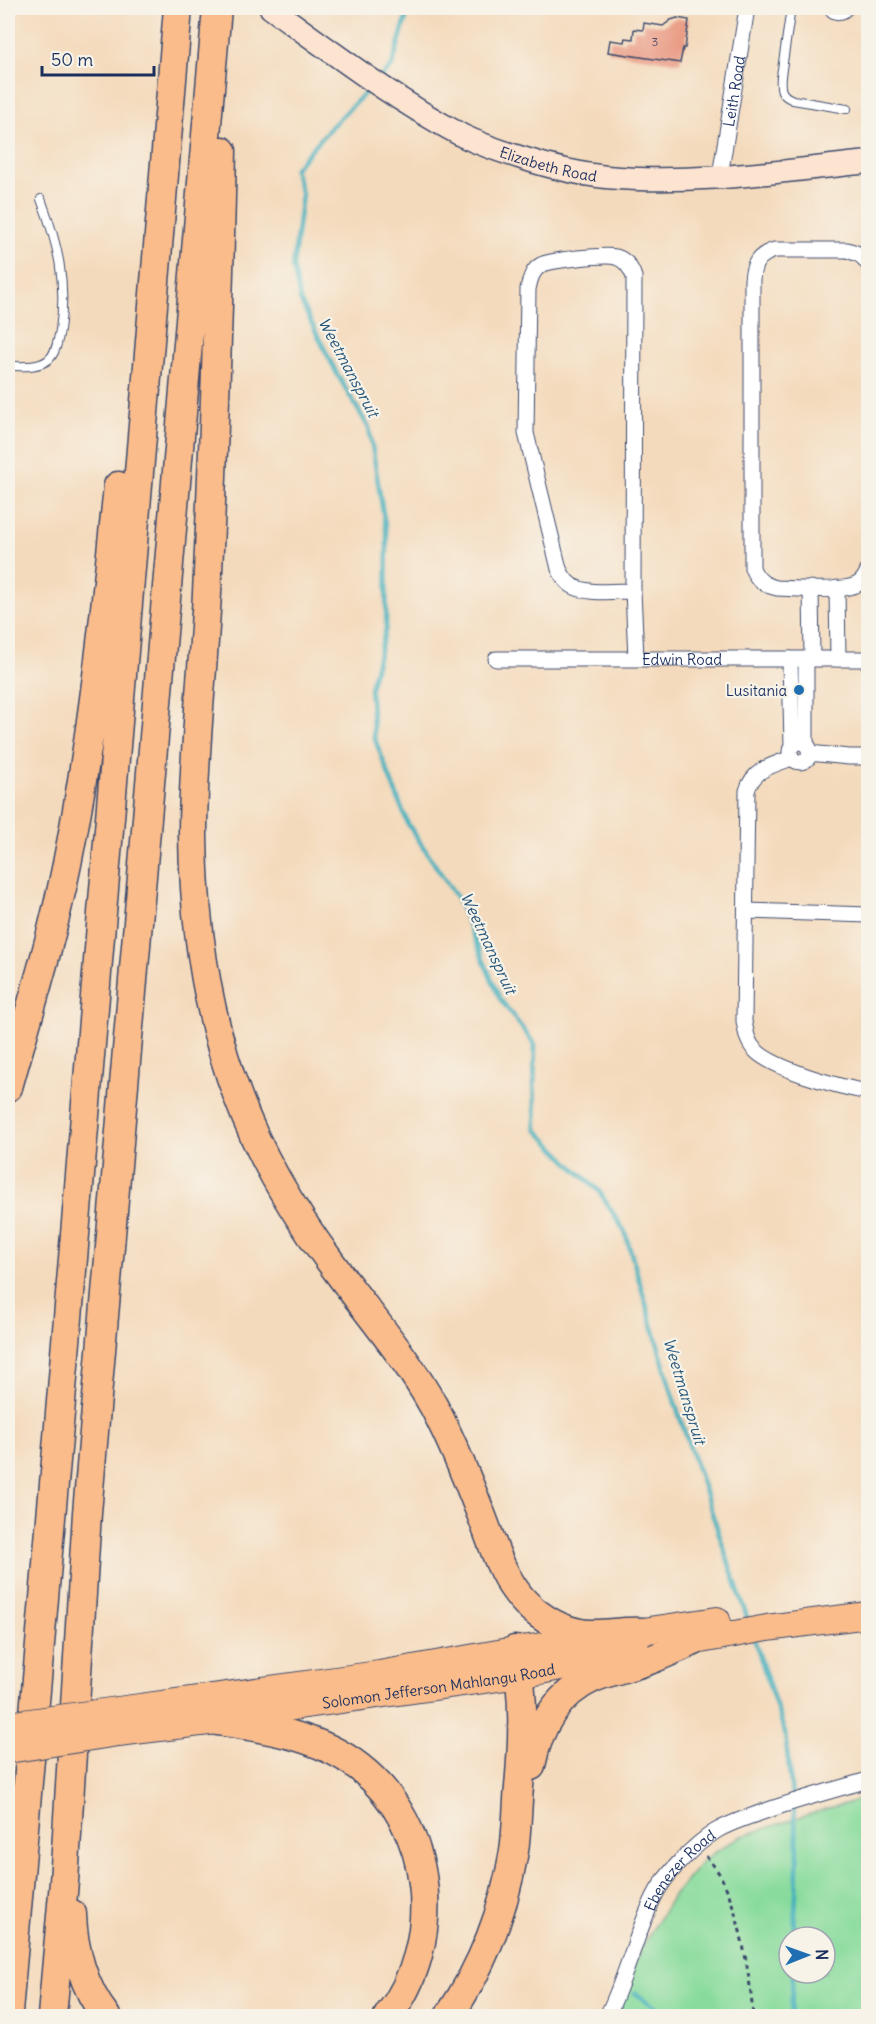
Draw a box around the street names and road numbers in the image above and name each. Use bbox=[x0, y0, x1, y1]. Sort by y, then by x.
street label: Leith Road bbox=[719, 54, 749, 128]
street label: Elizabeth Road bbox=[497, 142, 599, 185]
street label: Edwin Road bbox=[642, 650, 722, 669]
street label: Solomon Jefferson Mahlangu Road bbox=[321, 1659, 557, 1712]
street label: Ebenezer Road bbox=[639, 1825, 719, 1914]

